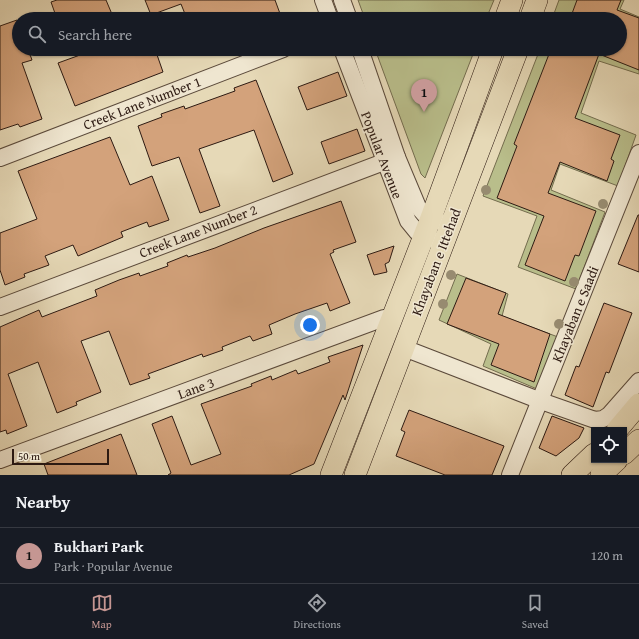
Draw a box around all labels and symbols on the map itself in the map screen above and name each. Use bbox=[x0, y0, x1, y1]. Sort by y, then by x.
street label: Creek Lane Number 1 bbox=[80, 71, 204, 135]
pin: 1 bbox=[411, 79, 437, 112]
street label: Popular Avenue bbox=[356, 108, 408, 202]
street label: Creek Lane Number 2 bbox=[136, 199, 260, 263]
street label: Khayaban e Ittehad bbox=[406, 205, 466, 318]
street label: Khayaban e Saadi bbox=[547, 263, 603, 365]
your location bbox=[300, 315, 320, 335]
street label: Lane 3 bbox=[175, 372, 217, 404]
scale bar bbox=[12, 447, 109, 466]

